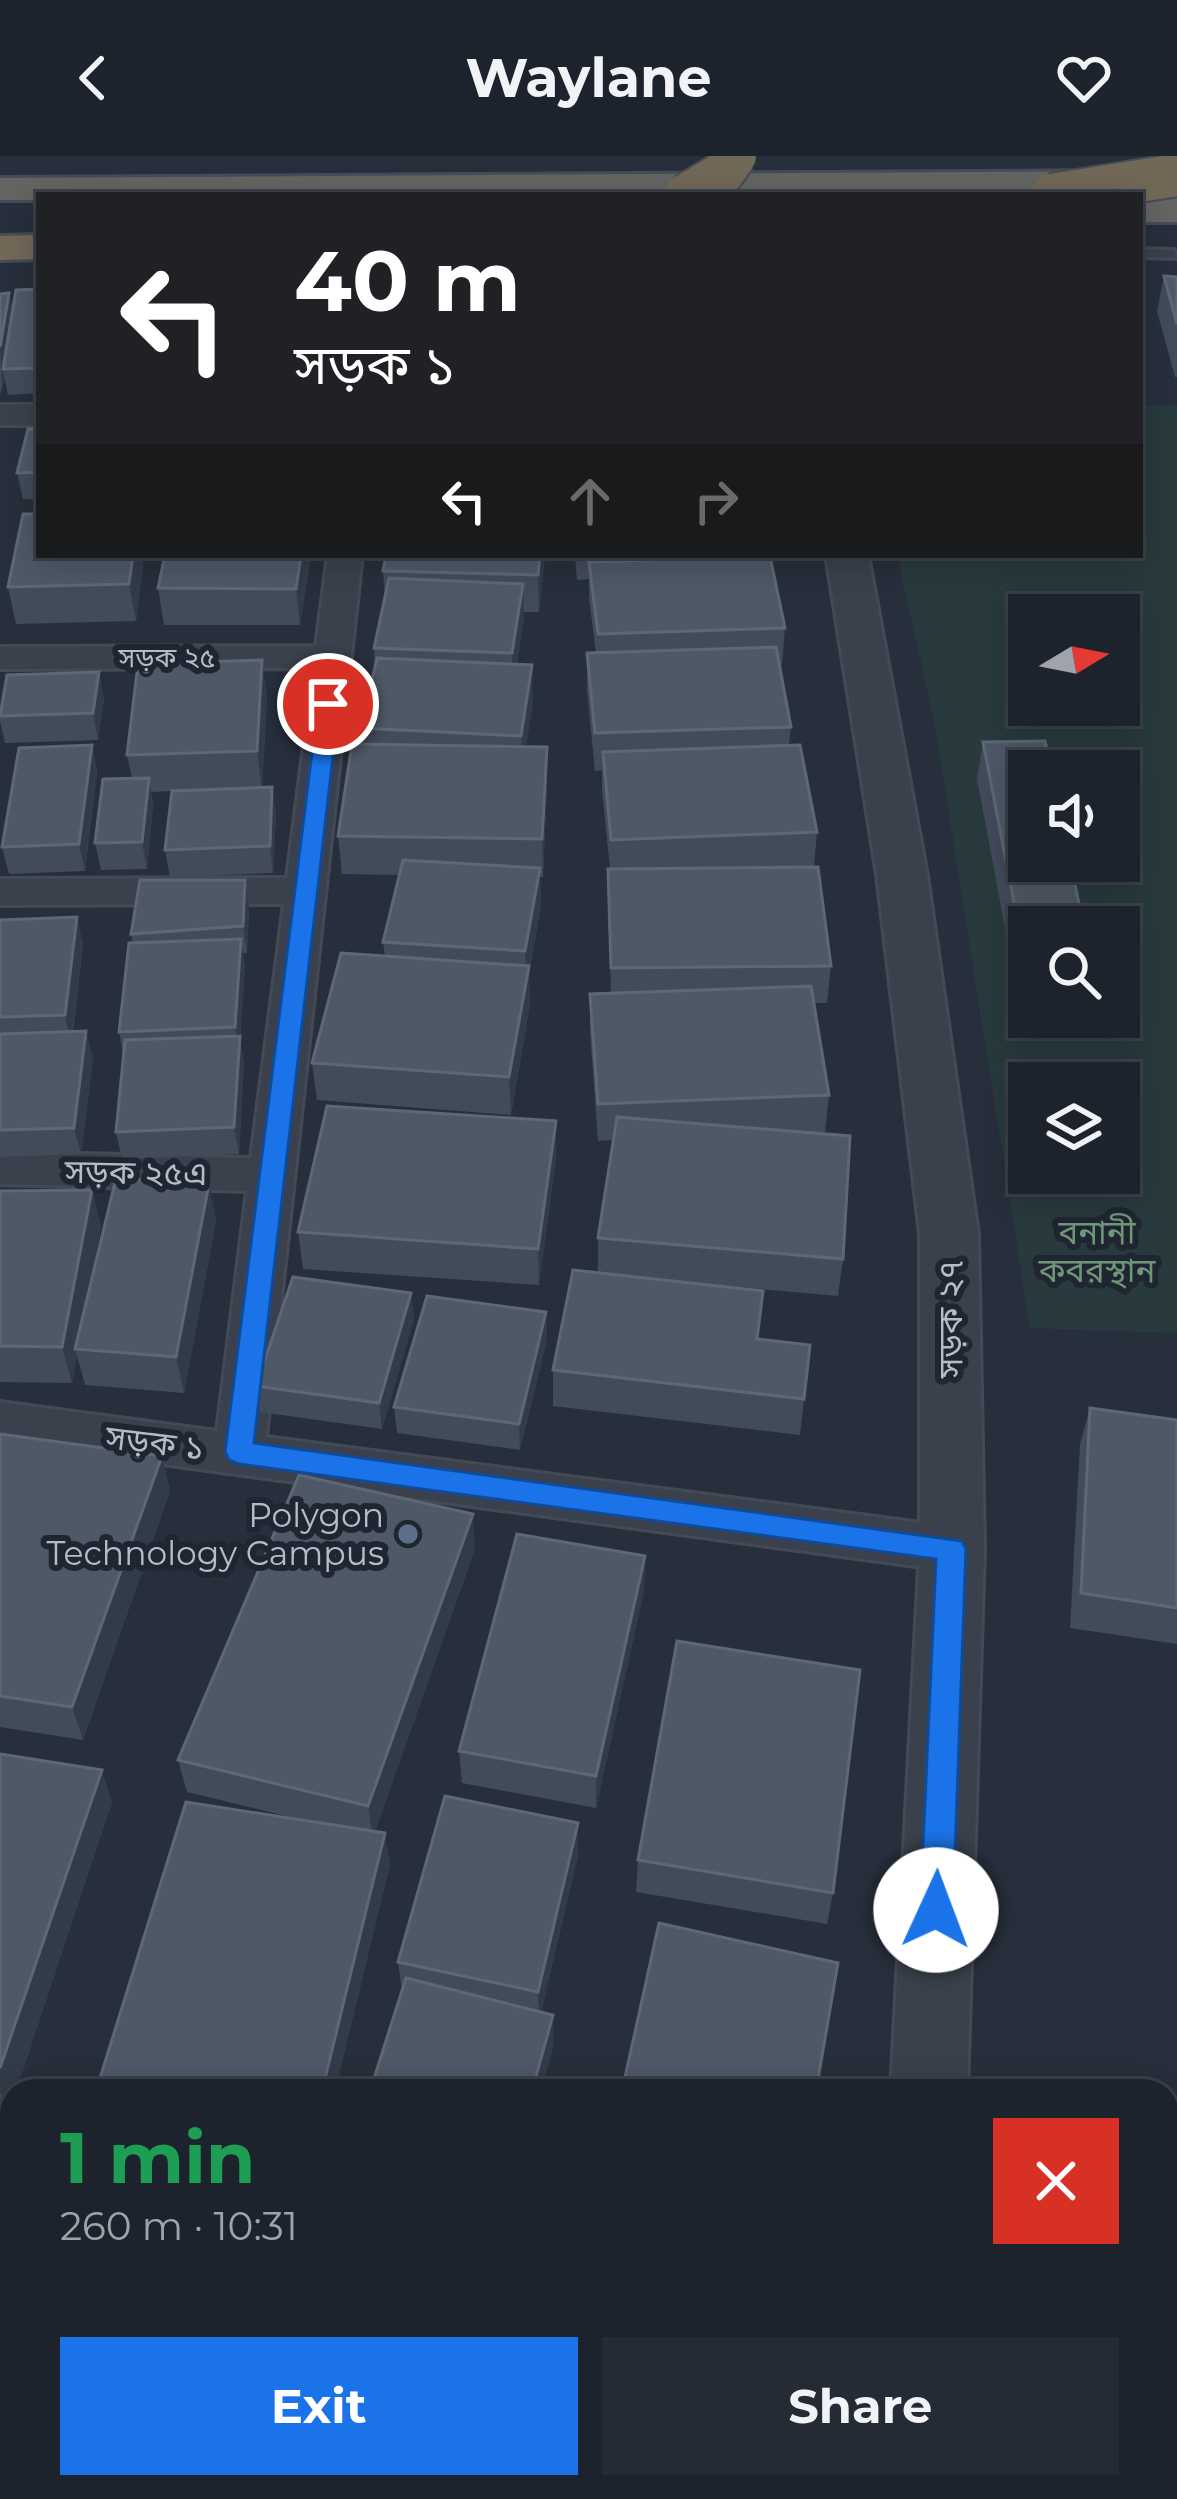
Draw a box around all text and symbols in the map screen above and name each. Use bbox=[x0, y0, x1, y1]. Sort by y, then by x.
icon: back bbox=[60, 45, 126, 111]
text: Waylane bbox=[465, 45, 712, 111]
icon: heart bbox=[1051, 45, 1117, 111]
text: 40 m bbox=[294, 230, 521, 332]
icon: left bbox=[96, 240, 252, 396]
text: সড়ক ১ bbox=[294, 332, 456, 398]
icon: left bbox=[431, 468, 497, 534]
icon: ahead bbox=[557, 468, 623, 534]
icon: right bbox=[683, 468, 749, 534]
north arrow bbox=[1008, 594, 1140, 726]
map controls bbox=[1008, 594, 1140, 1194]
street label: সড়ক ২৫ bbox=[118, 641, 215, 674]
pin bbox=[277, 653, 379, 755]
icon: arrive bbox=[295, 671, 361, 737]
button: sound bbox=[1008, 750, 1140, 882]
button: search bbox=[1008, 906, 1140, 1038]
button: layers bbox=[1008, 1062, 1140, 1194]
street label: সড়ক ২৫এ bbox=[63, 1151, 208, 1193]
park label: বনানী কবরস্থান bbox=[1038, 1212, 1156, 1290]
street label: সড়ক ২৭ bbox=[930, 1260, 970, 1379]
street label: সড়ক ১ bbox=[103, 1416, 207, 1468]
place label: Polygon Technology Campus bbox=[46, 1495, 384, 1573]
marker: Polygon Technology Campus bbox=[395, 1521, 421, 1547]
position arrow bbox=[873, 1847, 999, 1973]
text: 1 min bbox=[60, 2113, 256, 2201]
button: close bbox=[993, 2118, 1119, 2244]
text: 260 m · 10:31 bbox=[60, 2202, 298, 2250]
button: Exit bbox=[60, 2337, 578, 2475]
button: Share bbox=[602, 2337, 1119, 2475]

